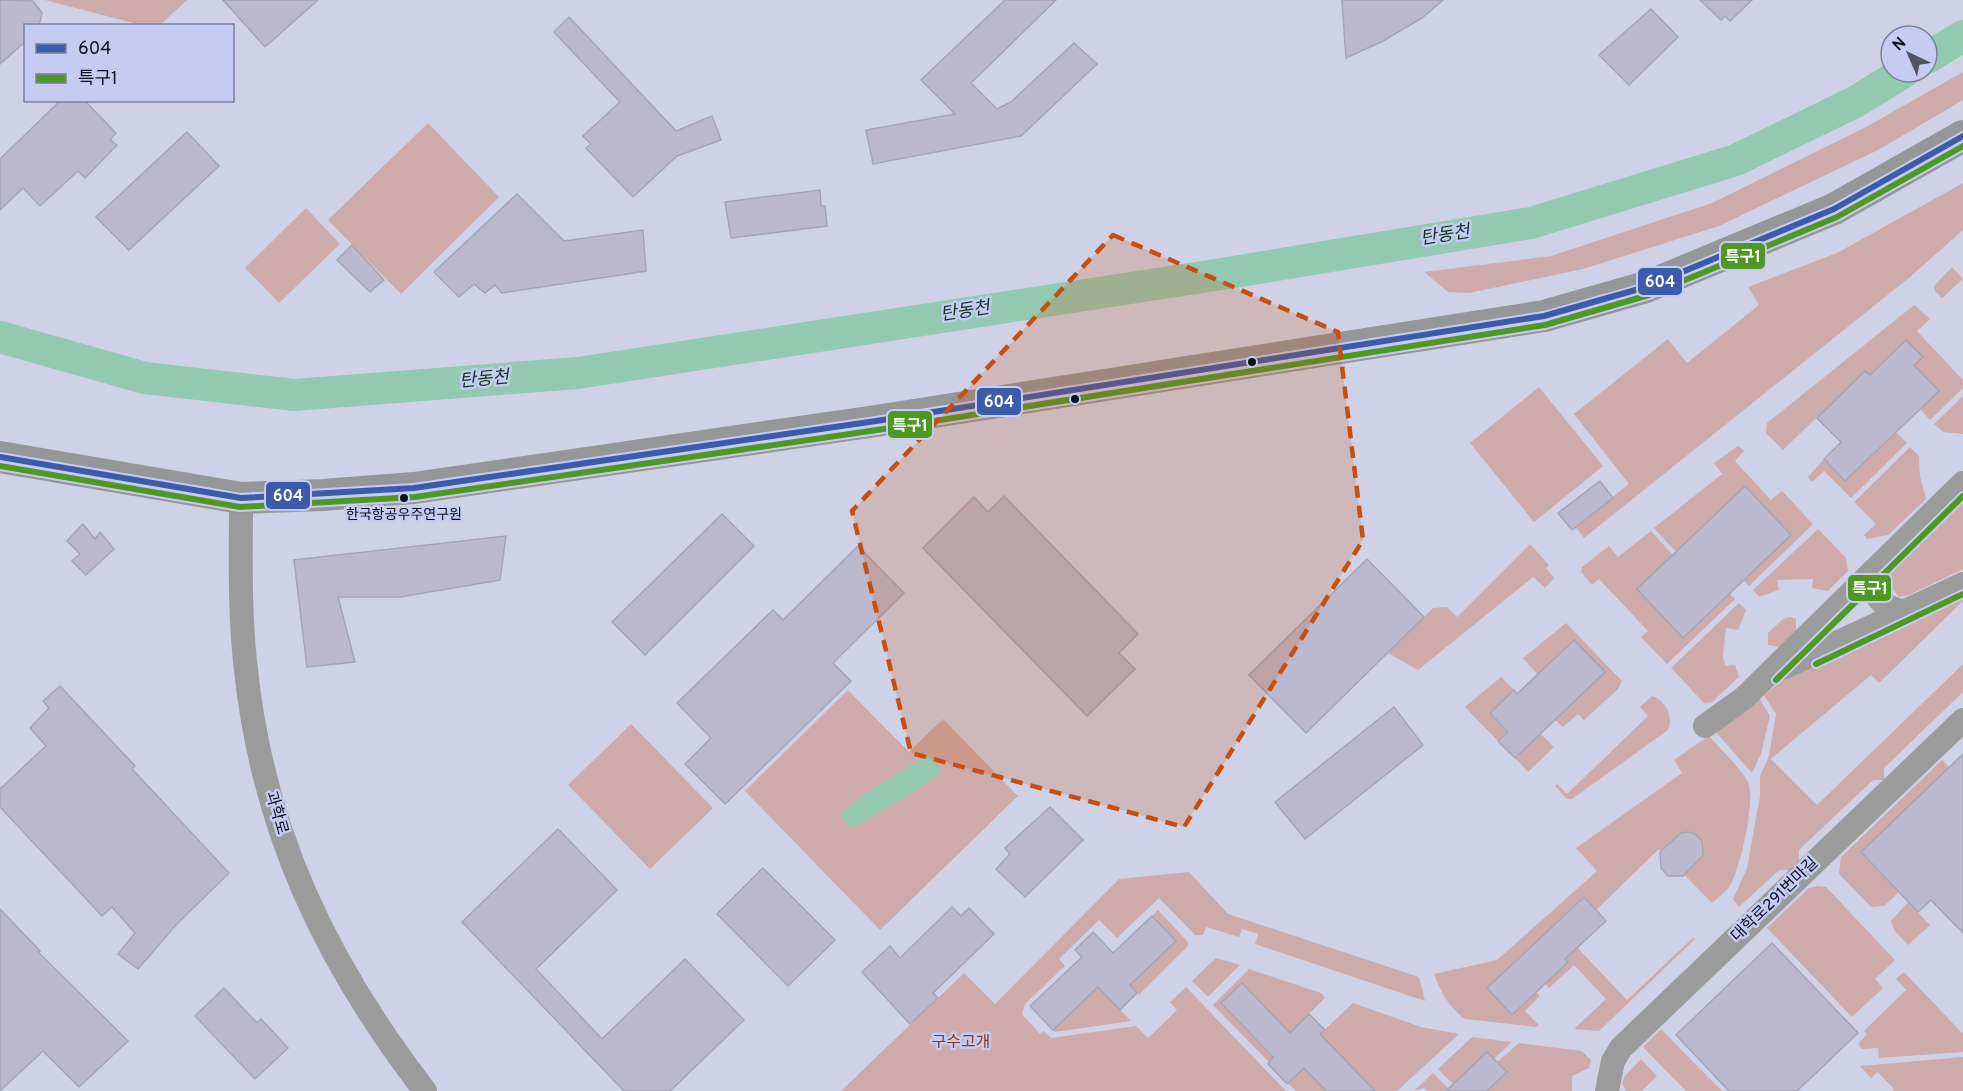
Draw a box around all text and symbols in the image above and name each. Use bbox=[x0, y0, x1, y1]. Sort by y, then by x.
legend bbox=[24, 24, 234, 102]
north arrow bbox=[1879, 24, 1939, 84]
text: N bbox=[1889, 33, 1911, 56]
text: 604 bbox=[78, 38, 111, 61]
text: 특구1 bbox=[78, 68, 118, 91]
water label: 탄동천 bbox=[1419, 220, 1474, 251]
line badge: 특구1 bbox=[1720, 242, 1766, 270]
text: 특구1 bbox=[1725, 248, 1761, 268]
line badge: 604 bbox=[1637, 267, 1683, 296]
text: 604 bbox=[1645, 273, 1675, 293]
water label: 탄동천 bbox=[939, 296, 994, 327]
unlabelled marker bbox=[1246, 356, 1258, 368]
water label: 탄동천 bbox=[458, 366, 512, 394]
line badge: 604 bbox=[976, 387, 1022, 416]
text: 604 bbox=[984, 393, 1014, 413]
unlabelled marker bbox=[1069, 393, 1081, 405]
line badge: 특구1 bbox=[887, 410, 933, 439]
text: 특구1 bbox=[892, 417, 928, 437]
line badge: 604 bbox=[265, 481, 311, 510]
text: 604 bbox=[273, 487, 303, 507]
marker: 한국항공우주연구원 bbox=[398, 492, 410, 504]
place label: 한국항공우주연구원 bbox=[346, 507, 462, 524]
line badge: 특구1 bbox=[1847, 574, 1892, 602]
text: 특구1 bbox=[1852, 580, 1888, 600]
street label: 과학로 bbox=[260, 789, 292, 837]
street label: 대학로291번마길 bbox=[1727, 853, 1823, 947]
park label: 구수고개 bbox=[932, 1033, 990, 1053]

